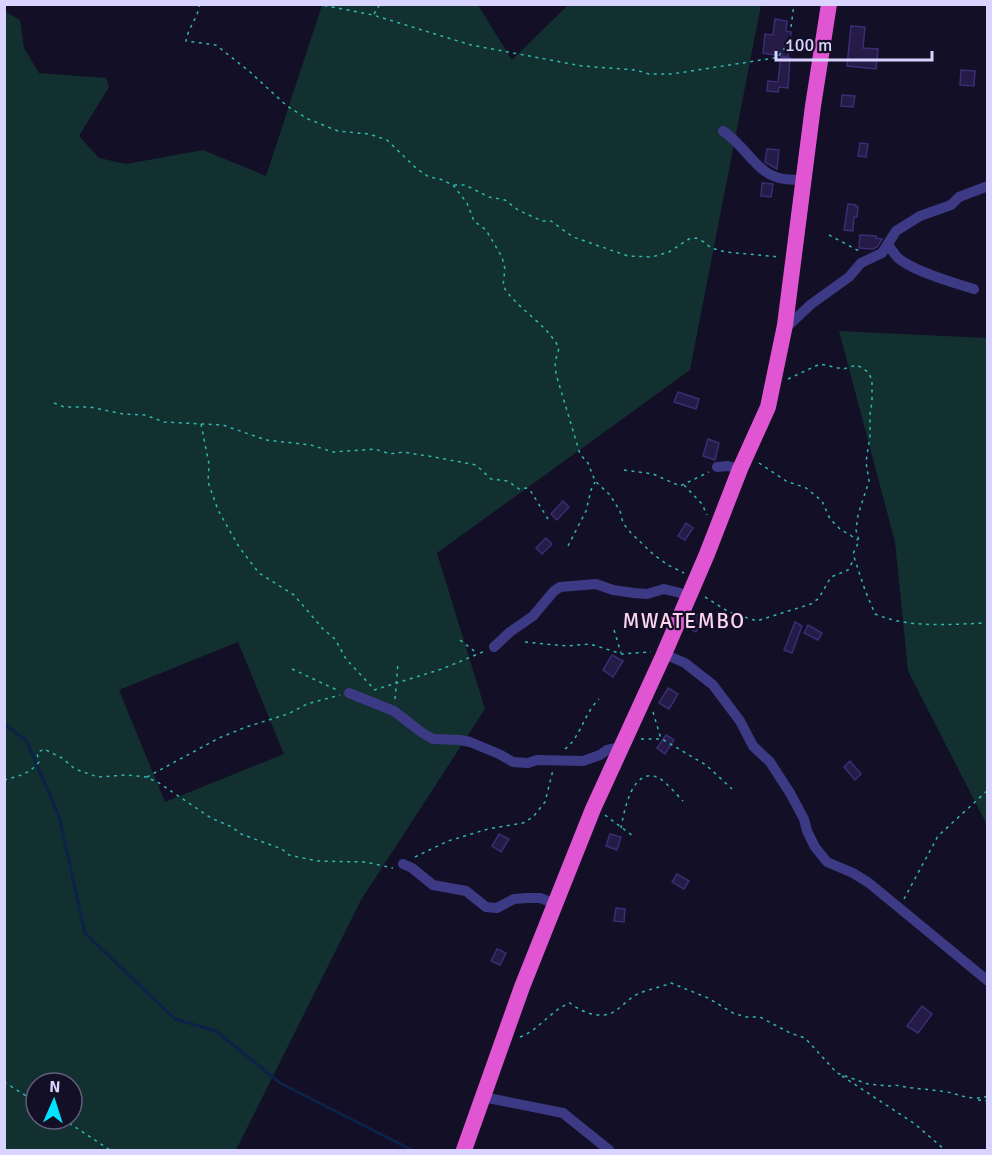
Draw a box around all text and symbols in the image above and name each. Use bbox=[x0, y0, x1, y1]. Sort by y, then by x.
scale bar bbox=[776, 24, 932, 62]
text: 100 m bbox=[785, 34, 832, 56]
district label: MWATEMBO bbox=[622, 608, 746, 634]
north arrow bbox=[24, 1071, 84, 1131]
text: N bbox=[49, 1077, 61, 1097]

